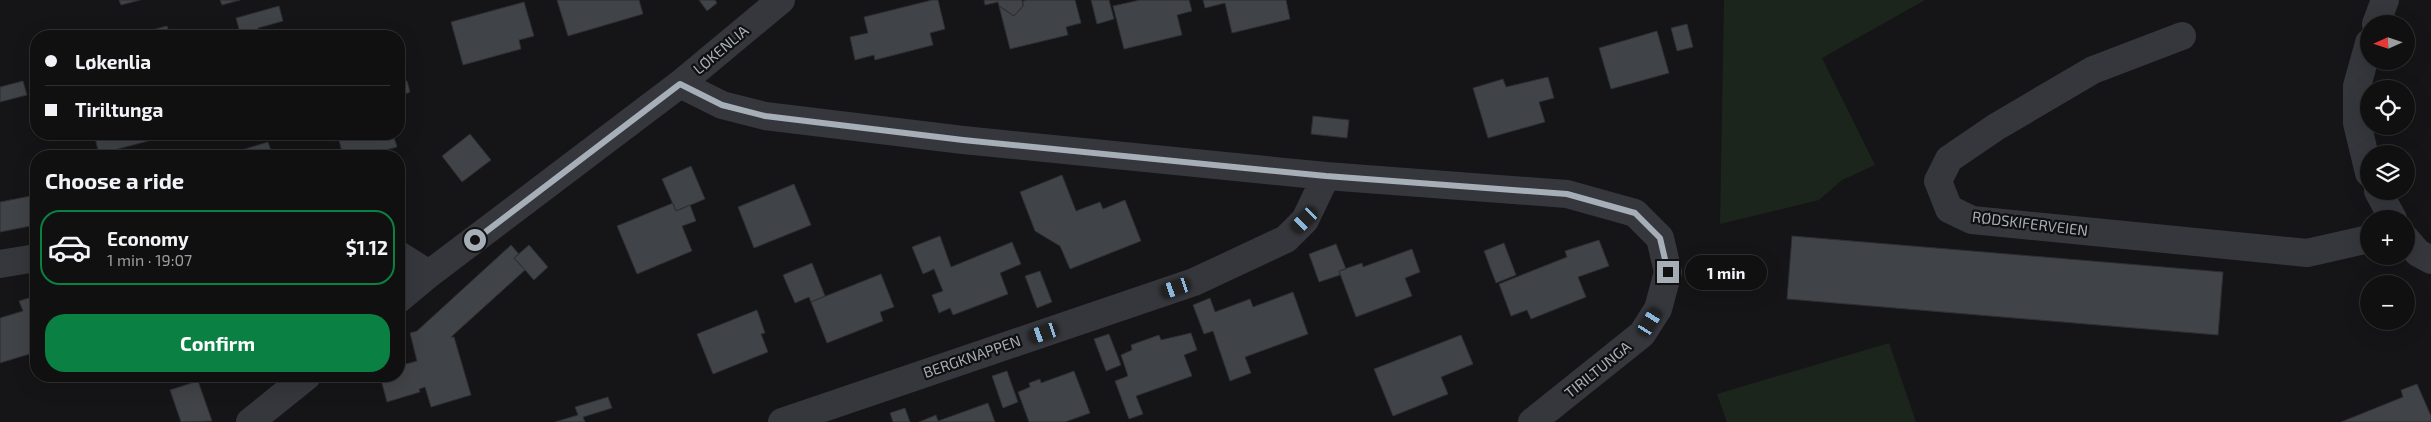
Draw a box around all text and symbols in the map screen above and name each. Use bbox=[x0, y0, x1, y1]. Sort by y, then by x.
north arrow bbox=[2360, 15, 2415, 70]
map controls bbox=[2360, 15, 2415, 330]
street label: LØKENLIA bbox=[689, 21, 752, 77]
text: Løkenlia bbox=[75, 50, 151, 73]
button: locate bbox=[2360, 80, 2415, 135]
text: Tiriltunga bbox=[75, 98, 163, 121]
button: layers bbox=[2360, 145, 2415, 200]
text: Choose a ride bbox=[45, 167, 184, 193]
car bbox=[1289, 204, 1320, 236]
street label: RØDSKIFERVEIEN bbox=[1971, 207, 2089, 239]
button: + bbox=[2360, 210, 2415, 265]
icon: car bbox=[47, 225, 92, 270]
text: Economy bbox=[107, 227, 189, 250]
route start bbox=[464, 229, 486, 251]
text: $1.12 bbox=[346, 236, 388, 259]
text: 1 min · 19:07 bbox=[107, 250, 192, 269]
callout: 1 min bbox=[1686, 254, 1768, 290]
route end bbox=[1657, 261, 1679, 283]
text: 1 min bbox=[1707, 263, 1745, 282]
button: − bbox=[2360, 275, 2415, 330]
car bbox=[1159, 276, 1192, 300]
car bbox=[1635, 305, 1664, 339]
button: Confirm bbox=[45, 314, 390, 372]
car bbox=[1027, 321, 1060, 345]
street label: BERGKNAPPEN bbox=[921, 331, 1023, 381]
street label: TIRILTUNGA bbox=[1561, 337, 1635, 401]

